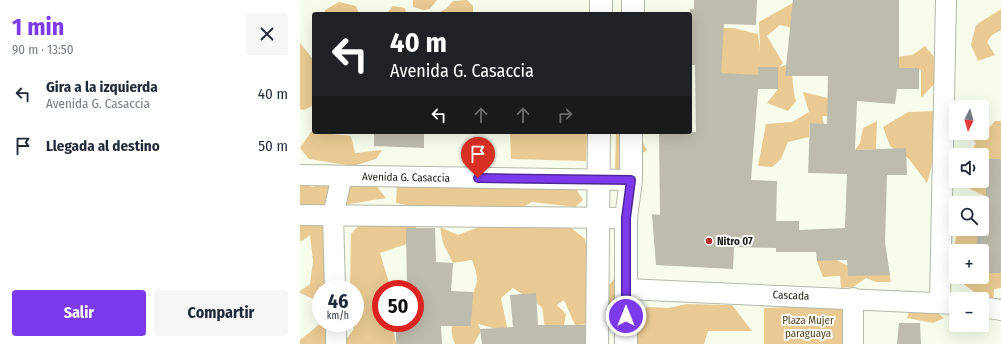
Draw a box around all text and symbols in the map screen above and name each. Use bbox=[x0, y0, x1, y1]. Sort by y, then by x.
text: 1 min bbox=[12, 13, 64, 41]
button: close bbox=[246, 13, 288, 55]
text: 40 m bbox=[390, 26, 447, 59]
icon: left bbox=[324, 28, 376, 80]
text: 90 m · 13:50 bbox=[12, 42, 74, 57]
text: Avenida G. Casaccia bbox=[390, 60, 534, 82]
text: Gira a la izquierda bbox=[46, 78, 158, 96]
icon: left bbox=[12, 83, 34, 105]
text: 40 m bbox=[258, 85, 288, 103]
text: Avenida G. Casaccia bbox=[46, 96, 150, 111]
north arrow bbox=[949, 100, 989, 140]
map controls bbox=[949, 100, 989, 332]
icon: left bbox=[428, 104, 450, 126]
icon: ahead bbox=[470, 104, 492, 126]
icon: ahead bbox=[512, 104, 534, 126]
icon: right bbox=[554, 104, 576, 126]
icon: arrive bbox=[12, 135, 34, 157]
text: Llegada al destino bbox=[46, 137, 160, 155]
text: 50 m bbox=[258, 137, 288, 155]
pin bbox=[461, 137, 495, 178]
icon: arrive bbox=[467, 143, 489, 165]
button: sound bbox=[949, 148, 989, 188]
street label: Avenida G. Casaccia bbox=[362, 170, 450, 185]
button: search bbox=[949, 196, 989, 236]
place label: Nitro 07 bbox=[717, 235, 753, 248]
marker: Nitro 07 bbox=[704, 236, 714, 246]
button: + bbox=[949, 244, 989, 284]
speed limit sign: 50 bbox=[372, 280, 424, 332]
street label: Cascada bbox=[772, 288, 810, 303]
text: 46 bbox=[328, 289, 348, 313]
button: Salir bbox=[12, 290, 146, 336]
button: Compartir bbox=[154, 290, 288, 336]
button: − bbox=[949, 292, 989, 332]
position arrow bbox=[605, 295, 647, 337]
text: km/h bbox=[327, 310, 349, 322]
park label: Plaza Mujer paraguaya bbox=[782, 314, 834, 340]

